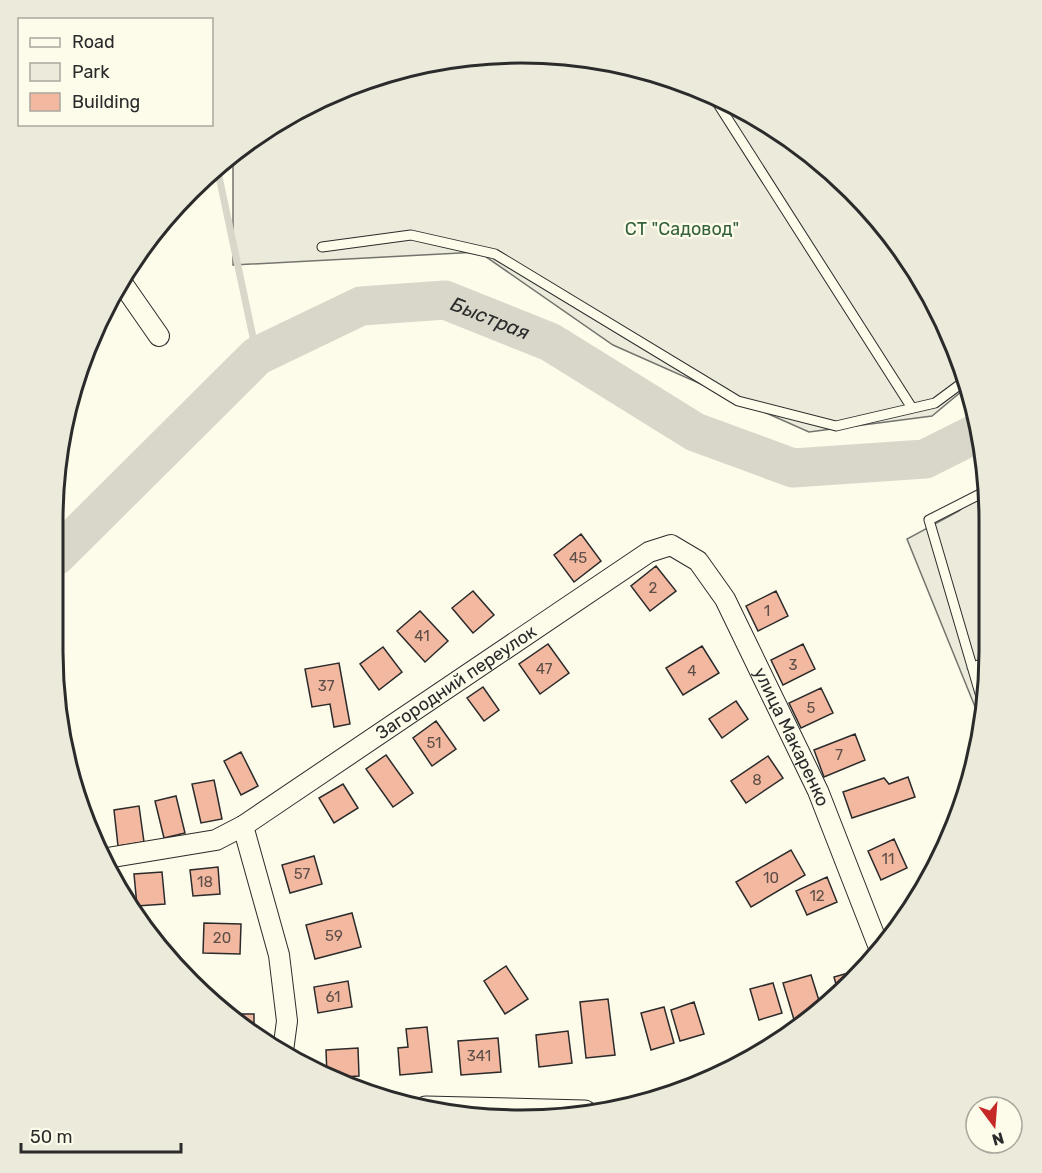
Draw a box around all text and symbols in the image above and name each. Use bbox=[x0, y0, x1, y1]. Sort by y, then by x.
legend bbox=[18, 18, 213, 126]
text: Road bbox=[72, 31, 115, 53]
text: Park bbox=[72, 61, 110, 83]
text: Building bbox=[72, 91, 140, 113]
park label: СТ "Садовод" bbox=[625, 218, 739, 240]
water label: Быстрая bbox=[447, 292, 533, 345]
house number: 45 bbox=[569, 549, 587, 567]
house number: 2 bbox=[649, 579, 658, 597]
house number: 1 bbox=[764, 602, 770, 620]
street label: Загородний переулок bbox=[371, 620, 541, 744]
house number: 41 bbox=[414, 627, 430, 645]
house number: 3 bbox=[788, 656, 798, 674]
house number: 47 bbox=[536, 660, 553, 678]
house number: 4 bbox=[687, 662, 697, 680]
street label: улица Макаренко bbox=[749, 664, 834, 809]
house number: 37 bbox=[318, 677, 335, 695]
house number: 5 bbox=[807, 699, 816, 717]
house number: 51 bbox=[426, 734, 442, 752]
house number: 7 bbox=[835, 746, 843, 764]
house number: 8 bbox=[752, 771, 762, 789]
house number: 11 bbox=[882, 850, 894, 868]
house number: 57 bbox=[294, 865, 311, 883]
house number: 10 bbox=[763, 869, 779, 887]
house number: 18 bbox=[197, 873, 213, 891]
house number: 12 bbox=[809, 887, 825, 905]
house number: 59 bbox=[325, 927, 343, 945]
house number: 20 bbox=[213, 929, 231, 947]
house number: 61 bbox=[325, 988, 341, 1006]
house number: 341 bbox=[467, 1047, 491, 1065]
north arrow bbox=[964, 1095, 1024, 1155]
scale bar bbox=[21, 1116, 182, 1154]
text: 50 m bbox=[30, 1126, 73, 1148]
text: N bbox=[990, 1128, 1006, 1150]

